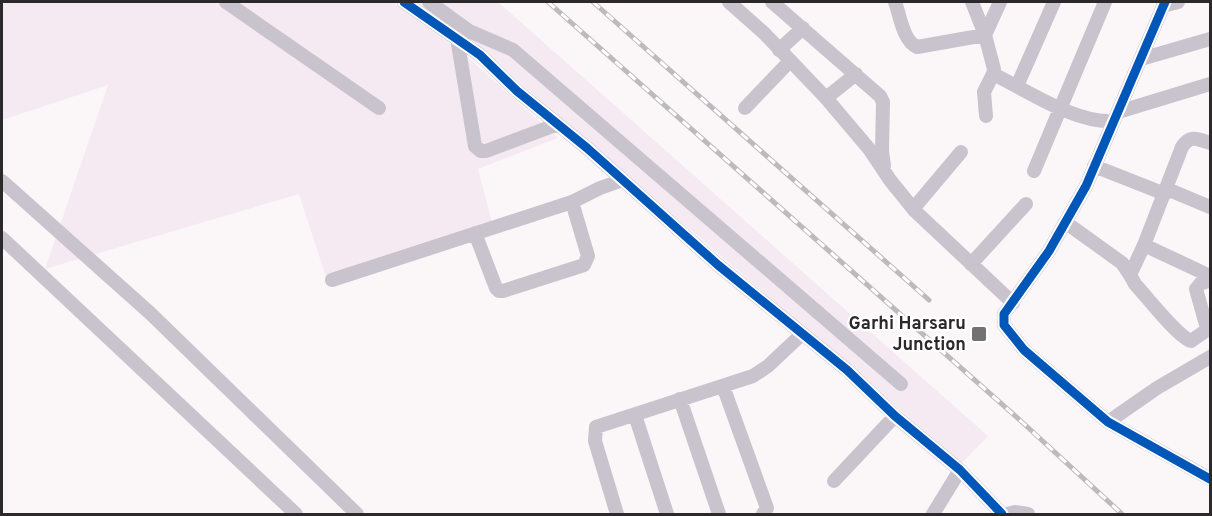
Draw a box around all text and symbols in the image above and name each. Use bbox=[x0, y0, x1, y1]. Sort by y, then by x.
place label: Garhi Harsaru Junction bbox=[848, 313, 966, 357]
marker: Garhi Harsaru Junction bbox=[970, 325, 988, 343]

